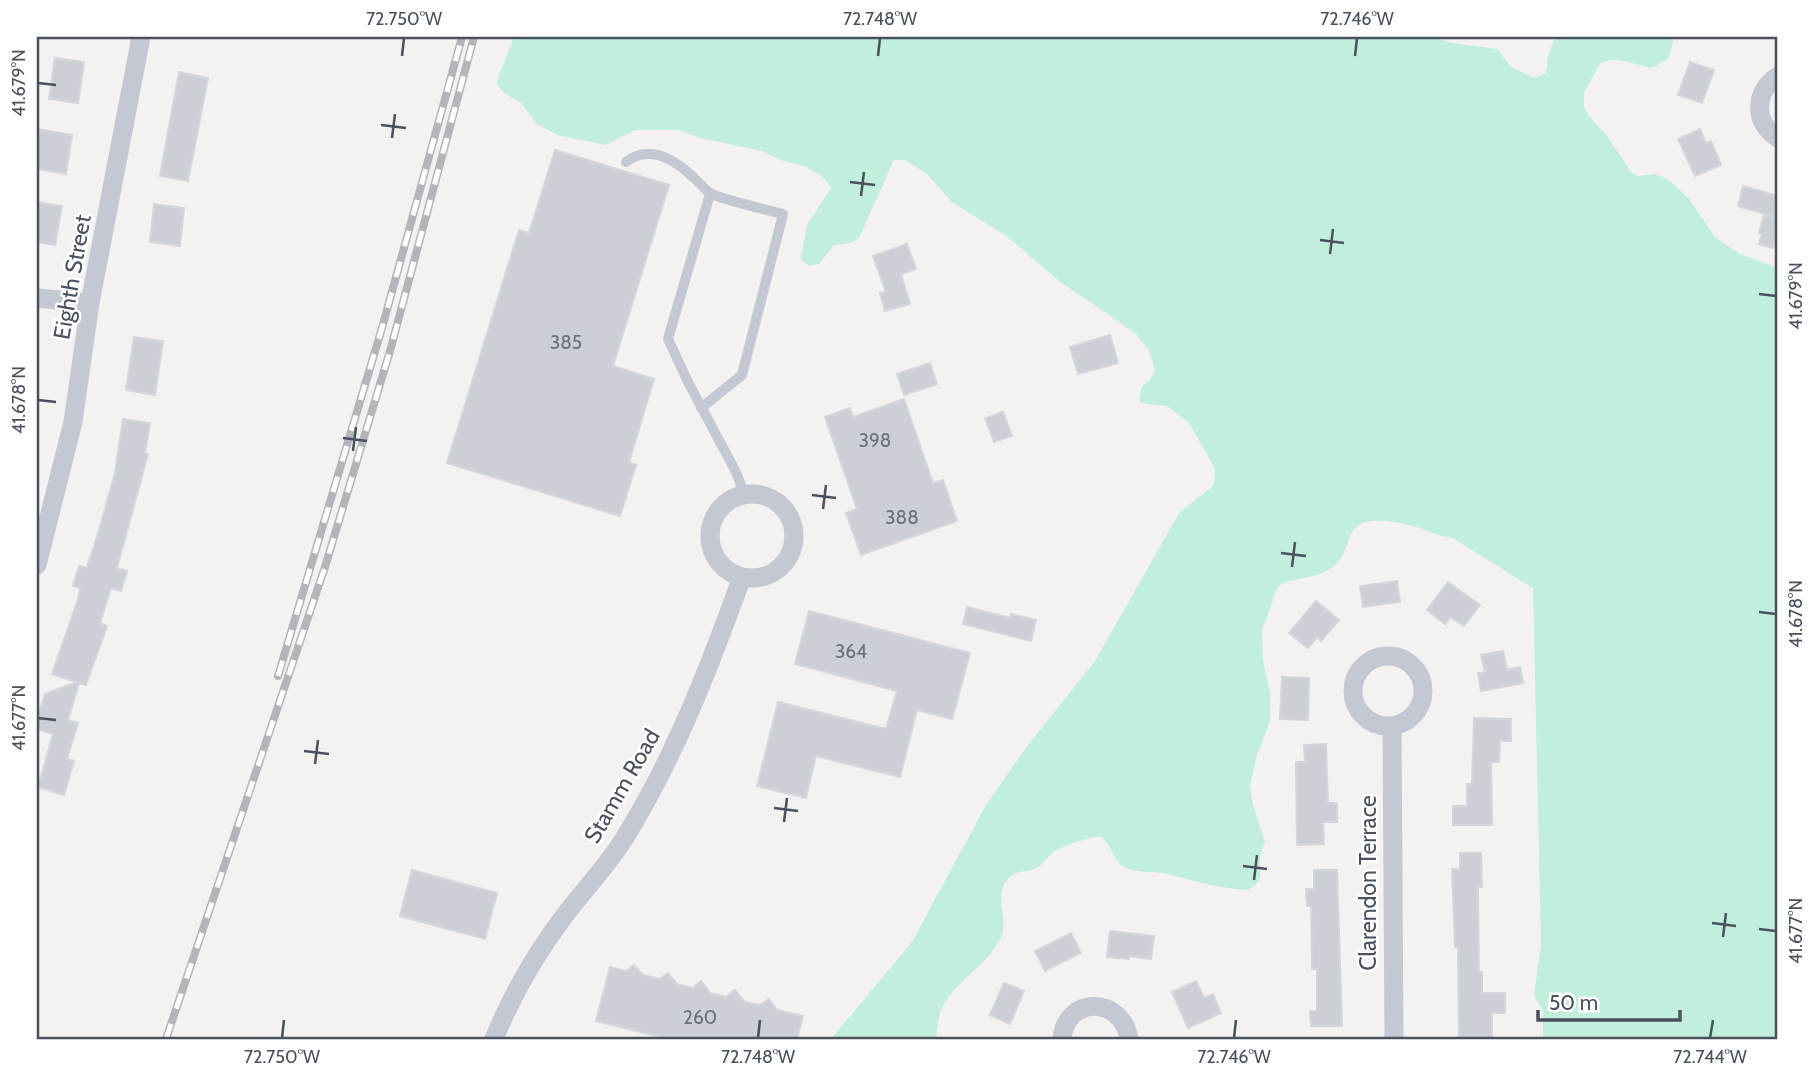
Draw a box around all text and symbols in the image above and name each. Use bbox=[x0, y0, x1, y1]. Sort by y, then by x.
text: 72.750°W bbox=[366, 8, 442, 30]
text: 72.748°W bbox=[843, 8, 917, 30]
text: 72.746°W bbox=[1320, 8, 1394, 30]
text: 41.679°N bbox=[8, 49, 30, 117]
street label: Eighth Street bbox=[47, 212, 97, 342]
text: 41.679°N bbox=[1785, 262, 1807, 330]
house number: 385 bbox=[550, 331, 582, 354]
text: 41.678°N bbox=[8, 366, 30, 434]
house number: 398 bbox=[859, 429, 891, 452]
house number: 388 bbox=[885, 506, 919, 529]
text: 41.678°N bbox=[1785, 580, 1807, 648]
house number: 364 bbox=[835, 640, 867, 663]
text: 41.677°N bbox=[8, 685, 30, 751]
street label: Stamm Road bbox=[578, 724, 666, 848]
street label: Clarendon Terrace bbox=[1354, 795, 1382, 971]
text: 41.677°N bbox=[1785, 898, 1807, 964]
scale bar bbox=[1538, 978, 1680, 1022]
text: 50 m bbox=[1549, 990, 1598, 1015]
house number: 260 bbox=[683, 1006, 717, 1029]
text: 72.750°W bbox=[244, 1046, 320, 1068]
text: 72.748°W bbox=[721, 1046, 795, 1068]
text: 72.746°W bbox=[1197, 1046, 1271, 1068]
text: 72.744°W bbox=[1673, 1046, 1747, 1068]

